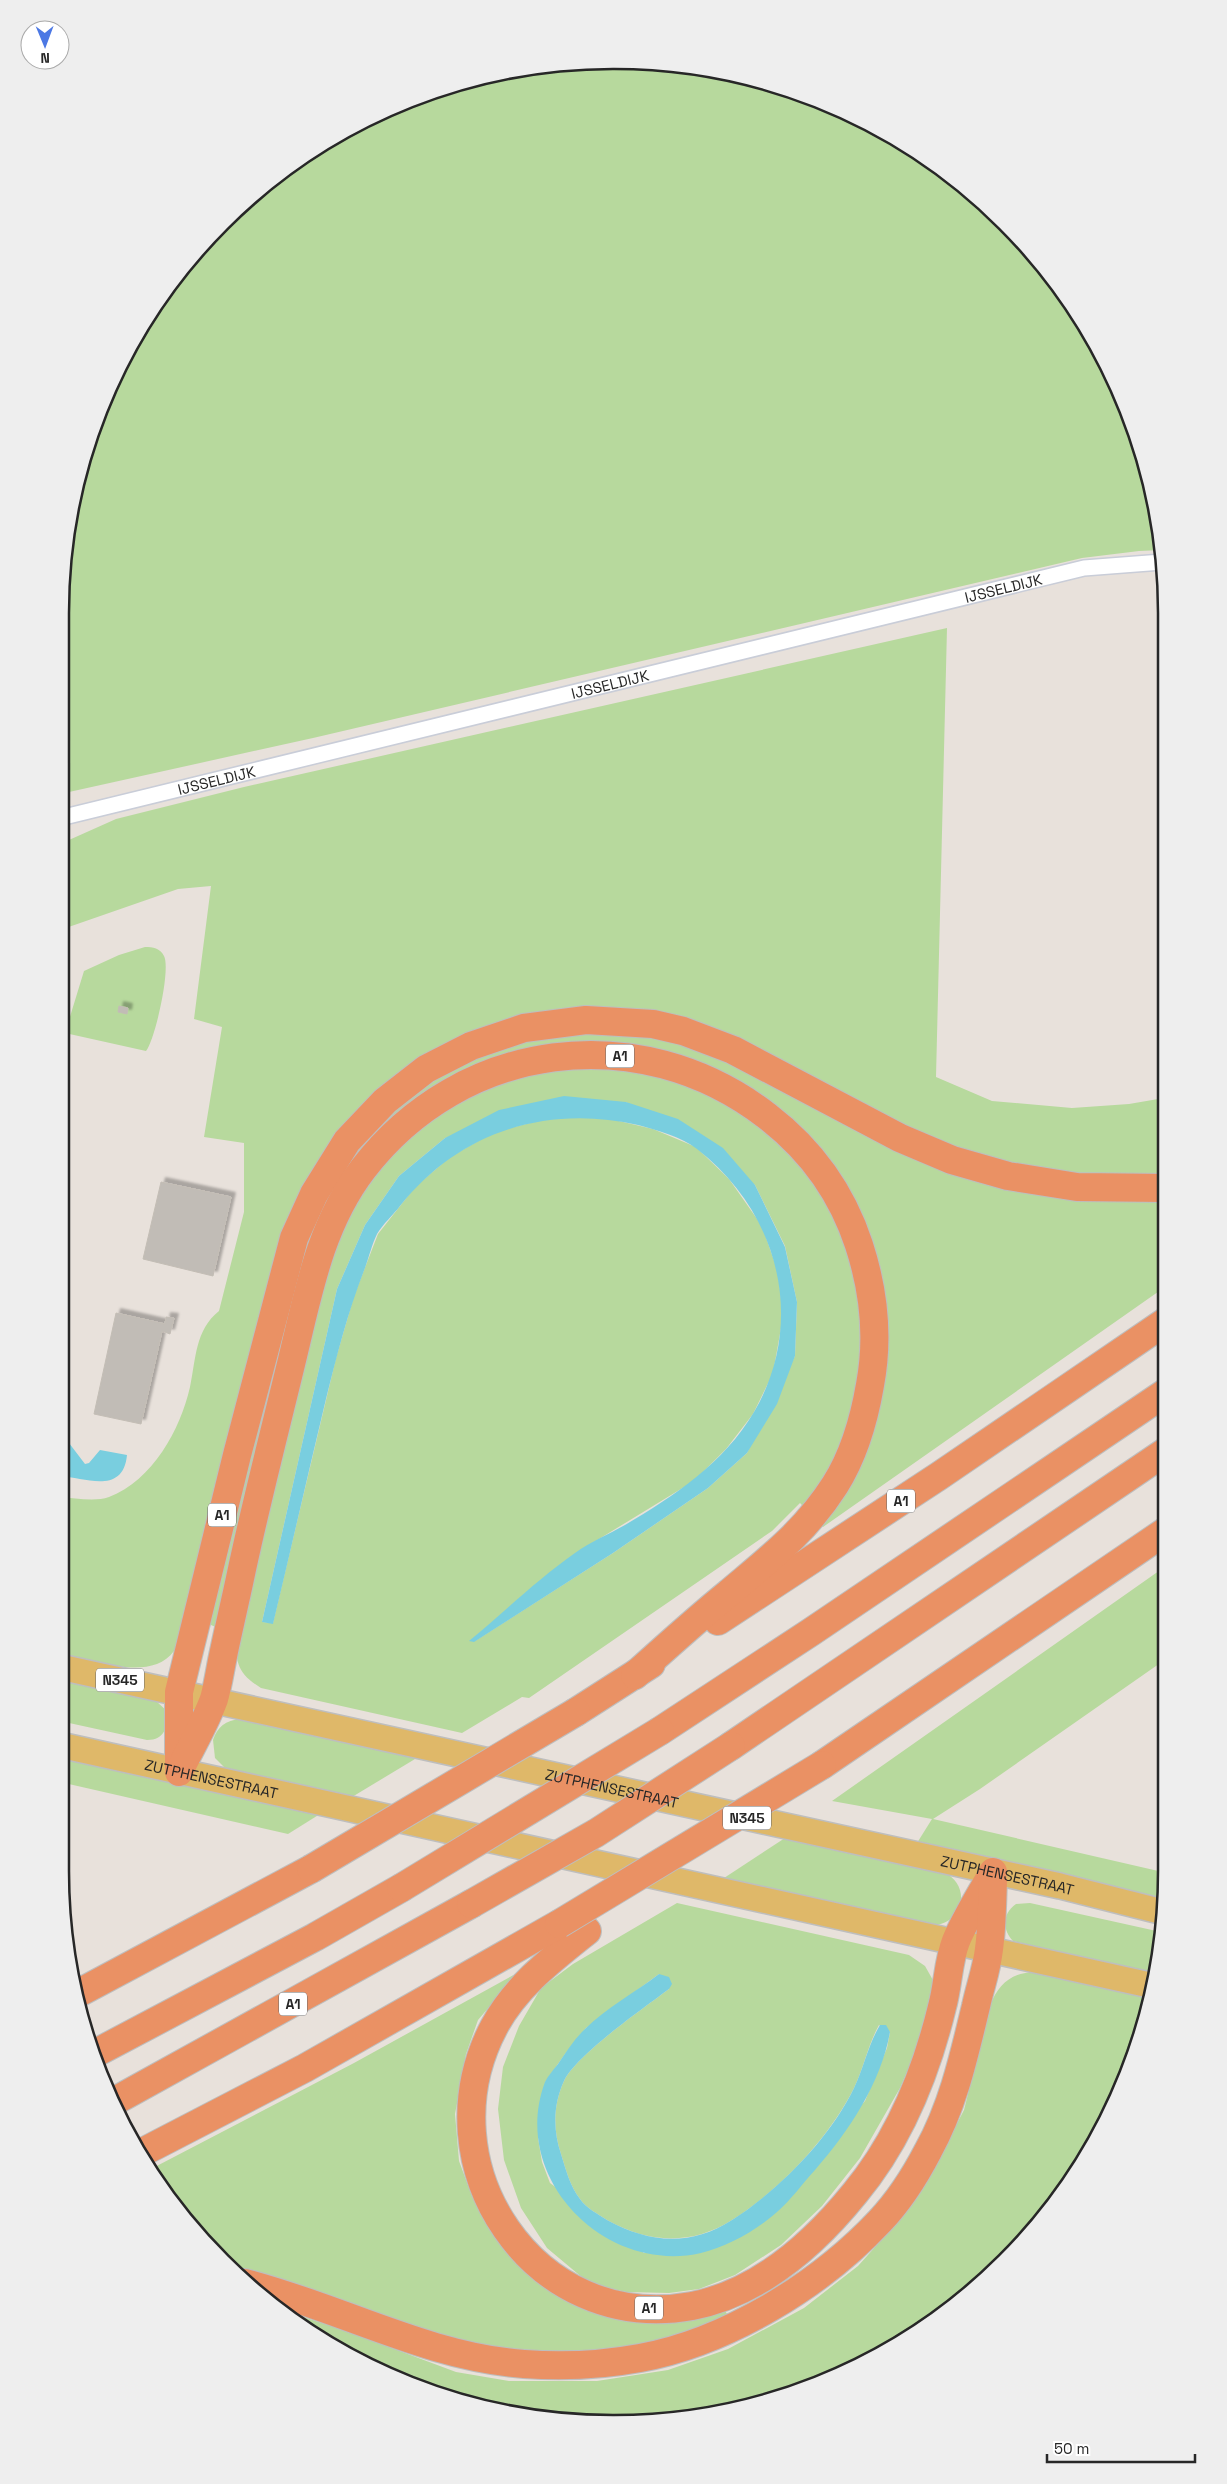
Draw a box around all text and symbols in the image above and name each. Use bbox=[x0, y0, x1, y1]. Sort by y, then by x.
north arrow bbox=[20, 20, 70, 70]
text: N bbox=[40, 49, 50, 67]
street label: IJSSELDIJK bbox=[962, 569, 1044, 606]
street label: IJSSELDIJK bbox=[569, 665, 651, 702]
street label: IJSSELDIJK bbox=[176, 761, 257, 798]
road number: A1 bbox=[606, 1044, 634, 1068]
road number: A1 bbox=[887, 1490, 915, 1512]
road number: A1 bbox=[208, 1504, 236, 1526]
road number: N345 bbox=[96, 1668, 144, 1692]
street label: ZUTPHENSESTRAAT bbox=[143, 1754, 280, 1802]
street label: ZUTPHENSESTRAAT bbox=[543, 1764, 681, 1812]
road number: N345 bbox=[723, 1806, 771, 1830]
street label: ZUTPHENSESTRAAT bbox=[939, 1851, 1076, 1899]
road number: A1 bbox=[279, 1992, 307, 2016]
road number: A1 bbox=[635, 2296, 663, 2320]
scale bar bbox=[1047, 2432, 1194, 2464]
text: 50 m bbox=[1054, 2439, 1089, 2458]

